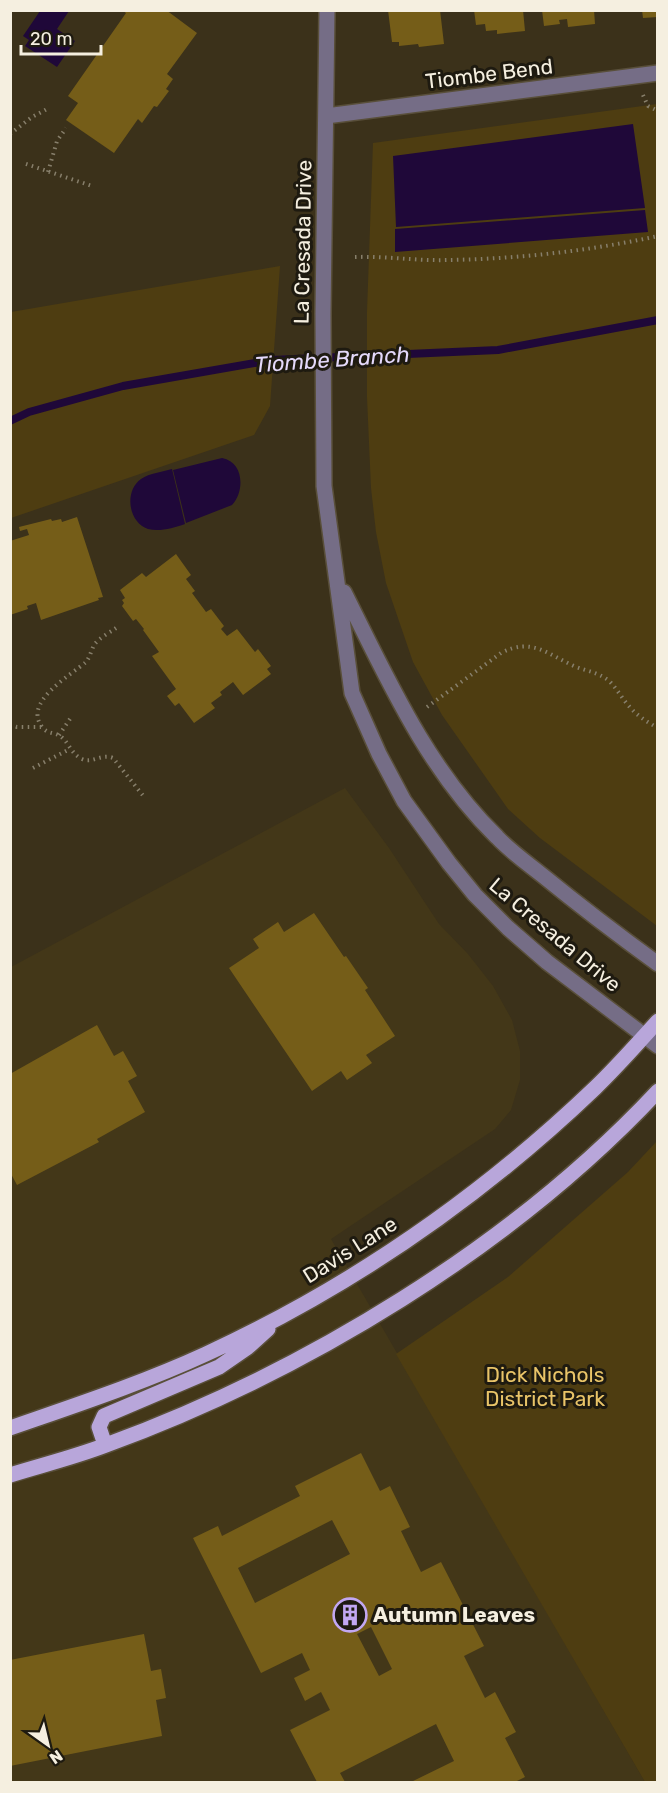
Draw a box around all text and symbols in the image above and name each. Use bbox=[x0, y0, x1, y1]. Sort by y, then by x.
scale bar bbox=[21, 18, 100, 56]
text: 20 m bbox=[30, 28, 72, 50]
street label: Tiombe Bend bbox=[424, 53, 554, 94]
street label: La Cresada Drive bbox=[289, 160, 316, 324]
water label: Tiombe Branch bbox=[254, 341, 411, 378]
street label: La Cresada Drive bbox=[484, 872, 626, 997]
street label: Davis Lane bbox=[298, 1211, 401, 1288]
park label: Dick Nichols District Park bbox=[485, 1362, 605, 1411]
building icon: Autumn Leaves bbox=[332, 1597, 368, 1633]
place label: Autumn Leaves bbox=[373, 1602, 535, 1627]
north arrow bbox=[18, 1715, 78, 1775]
text: N bbox=[46, 1746, 66, 1768]

